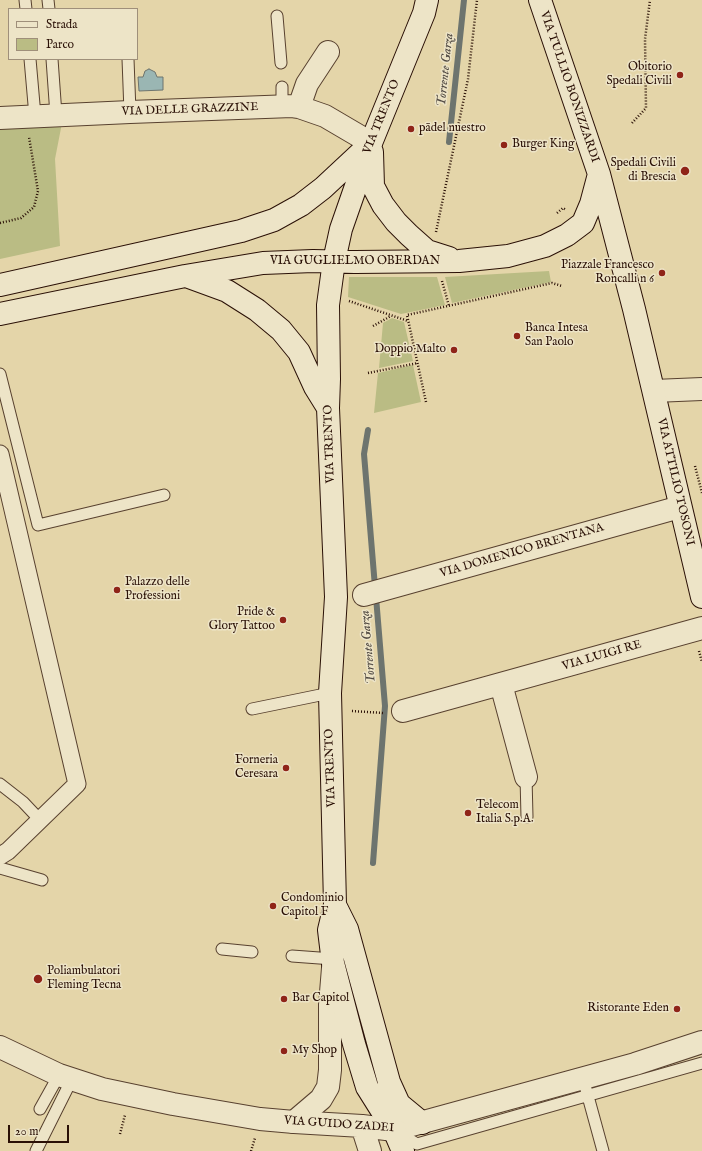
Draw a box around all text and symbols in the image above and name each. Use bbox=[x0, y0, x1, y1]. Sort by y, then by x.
legend bbox=[8, 8, 138, 60]
street label: VIA TULLIO BONIZZARDI bbox=[536, 9, 602, 165]
text: Strada bbox=[46, 17, 77, 32]
water label: Torrente Garza bbox=[434, 33, 458, 107]
text: Parco bbox=[46, 37, 74, 52]
place label: Obitorio Spedali Civili bbox=[606, 61, 672, 89]
marker: Obitorio Spedali Civili bbox=[675, 70, 685, 80]
street label: VIA TRENTO bbox=[361, 78, 403, 156]
street label: VIA DELLE GRAZZINE bbox=[121, 100, 259, 120]
place label: pādel nuestro bbox=[419, 122, 486, 136]
marker: pādel nuestro bbox=[406, 124, 416, 134]
place label: Burger King bbox=[512, 138, 574, 152]
marker: Burger King bbox=[499, 140, 509, 150]
place label: Spedali Civili di Brescia bbox=[610, 157, 676, 185]
marker: Spedali Civili di Brescia bbox=[679, 165, 691, 177]
street label: VIA GUGLIELMO OBERDAN bbox=[270, 255, 440, 269]
place label: Piazzale Francesco Roncalli n 6 bbox=[561, 259, 654, 287]
marker: Piazzale Francesco Roncalli n 6 bbox=[657, 268, 667, 278]
place label: Banca Intesa San Paolo bbox=[525, 322, 588, 350]
marker: Banca Intesa San Paolo bbox=[512, 331, 522, 341]
place label: Doppio Malto bbox=[374, 343, 446, 357]
marker: Doppio Malto bbox=[449, 345, 459, 355]
street label: VIA TRENTO bbox=[321, 404, 339, 484]
street label: VIA ATTILIO TOSONI bbox=[653, 417, 697, 547]
street label: VIA DOMENICO BRENTANA bbox=[438, 521, 606, 581]
place label: Palazzo delle Professioni bbox=[125, 576, 190, 604]
marker: Palazzo delle Professioni bbox=[112, 585, 122, 595]
place label: Pride & Glory Tattoo bbox=[209, 606, 275, 634]
water label: Torrente Garza bbox=[358, 610, 380, 684]
marker: Pride & Glory Tattoo bbox=[278, 615, 288, 625]
street label: VIA LUIGI RE bbox=[561, 638, 643, 674]
street label: VIA TRENTO bbox=[322, 728, 340, 808]
place label: Forneria Ceresara bbox=[235, 754, 278, 782]
marker: Forneria Ceresara bbox=[281, 763, 291, 773]
place label: Telecom Italia S.p.A. bbox=[476, 799, 534, 827]
marker: Telecom Italia S.p.A. bbox=[463, 808, 473, 818]
place label: Condominio Capitol F bbox=[281, 892, 344, 920]
marker: Condominio Capitol F bbox=[268, 901, 278, 911]
place label: Poliambulatori Fleming Tecna bbox=[47, 965, 121, 993]
marker: Poliambulatori Fleming Tecna bbox=[32, 973, 44, 985]
place label: Bar Capitol bbox=[292, 992, 349, 1006]
marker: Bar Capitol bbox=[279, 994, 289, 1004]
place label: Ristorante Eden bbox=[587, 1002, 669, 1016]
marker: Ristorante Eden bbox=[672, 1004, 682, 1014]
place label: My Shop bbox=[292, 1044, 337, 1058]
marker: My Shop bbox=[279, 1046, 289, 1056]
street label: VIA GUIDO ZADEI bbox=[284, 1114, 394, 1136]
scale bar bbox=[10, 1117, 71, 1143]
text: 20 m bbox=[15, 1124, 38, 1139]

